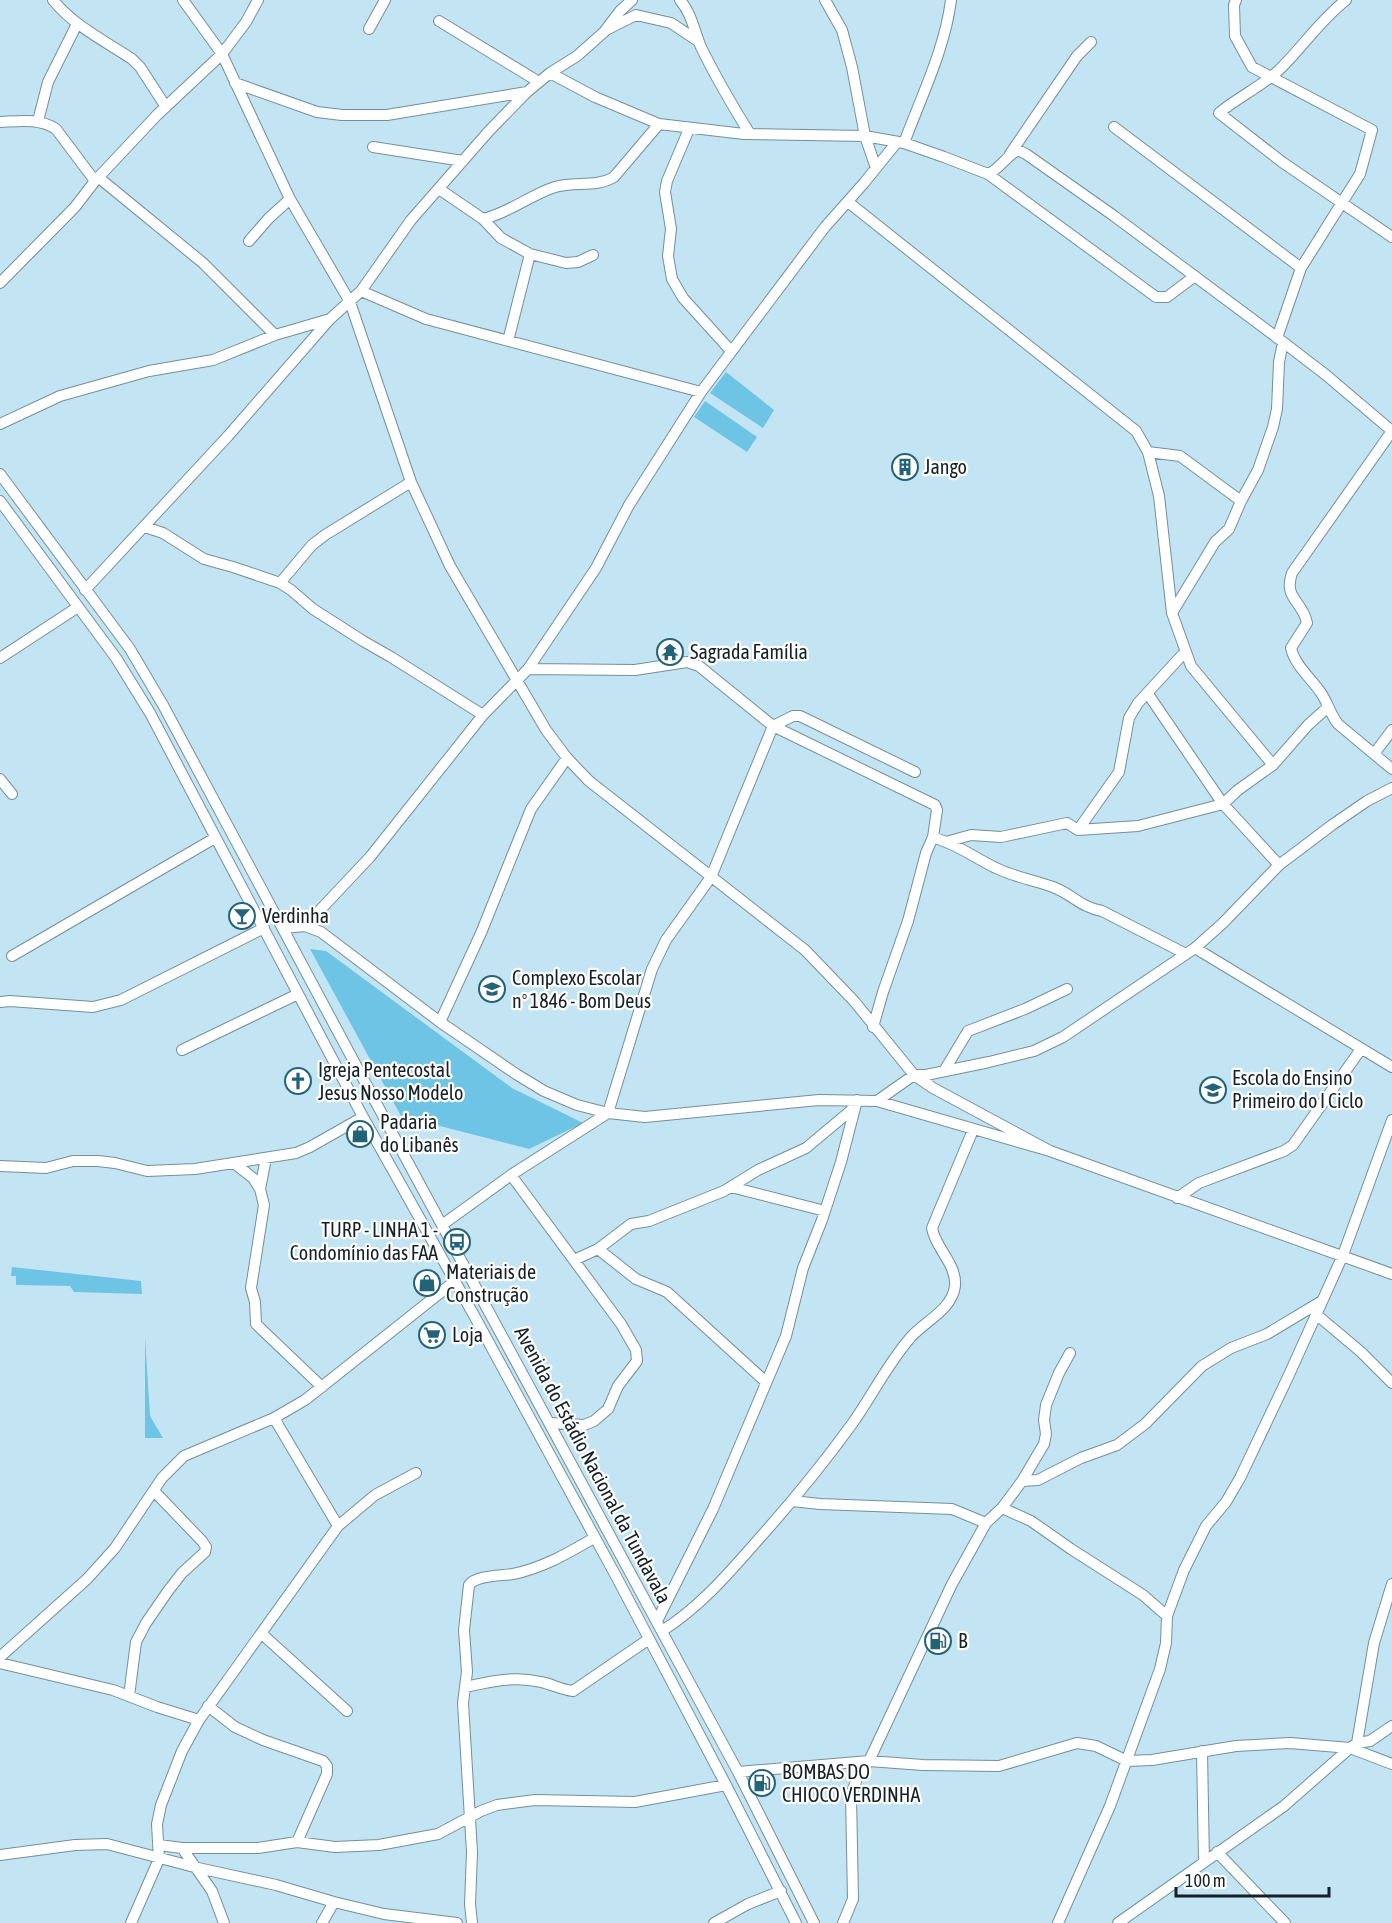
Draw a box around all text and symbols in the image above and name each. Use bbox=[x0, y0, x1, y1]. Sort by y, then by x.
building icon: Jango bbox=[890, 452, 920, 482]
place label: Jango bbox=[924, 455, 967, 478]
temple icon: Sagrada Família bbox=[655, 637, 685, 667]
place label: Sagrada Família bbox=[690, 640, 808, 663]
bar icon: Verdinha bbox=[227, 901, 257, 931]
place label: Verdinha bbox=[262, 904, 329, 927]
place label: Complexo Escolar nº 1846 - Bom Deus bbox=[512, 966, 651, 1012]
school or university icon: Complexo Escolar nº 1846 - Bom Deus bbox=[477, 974, 507, 1004]
place label: Igreja Pentecostal Jesus Nosso Modelo bbox=[318, 1058, 463, 1104]
church icon: Igreja Pentecostal Jesus Nosso Modelo bbox=[283, 1066, 313, 1096]
place label: Escola do Ensino Primeiro do I Ciclo bbox=[1232, 1066, 1363, 1112]
school or university icon: Escola do Ensino Primeiro do I Ciclo bbox=[1198, 1075, 1228, 1105]
place label: Padaria do Libanês bbox=[380, 1110, 459, 1156]
shop icon: Padaria do Libanês bbox=[345, 1119, 375, 1149]
place label: TURP - LINHA 1 - Condomínio das FAA bbox=[290, 1218, 438, 1264]
bus stop icon: TURP - LINHA 1 - Condomínio das FAA bbox=[442, 1227, 472, 1257]
place label: Materiais de Construção bbox=[446, 1260, 536, 1306]
shop icon: Materiais de Construção bbox=[412, 1268, 442, 1298]
supermarket icon: Loja bbox=[417, 1320, 447, 1350]
street label: Avenida do Estádio Nacional da Tundavala bbox=[510, 1322, 676, 1607]
place label: Loja bbox=[452, 1323, 483, 1346]
fuel station icon: B bbox=[923, 1626, 953, 1656]
place label: B bbox=[958, 1629, 968, 1652]
place label: BOMBAS DO CHIOCO VERDINHA bbox=[782, 1760, 920, 1806]
fuel station icon: BOMBAS DO CHIOCO VERDINHA bbox=[747, 1768, 777, 1798]
scale bar bbox=[1176, 1860, 1329, 1898]
text: 100 m bbox=[1185, 1870, 1226, 1891]

